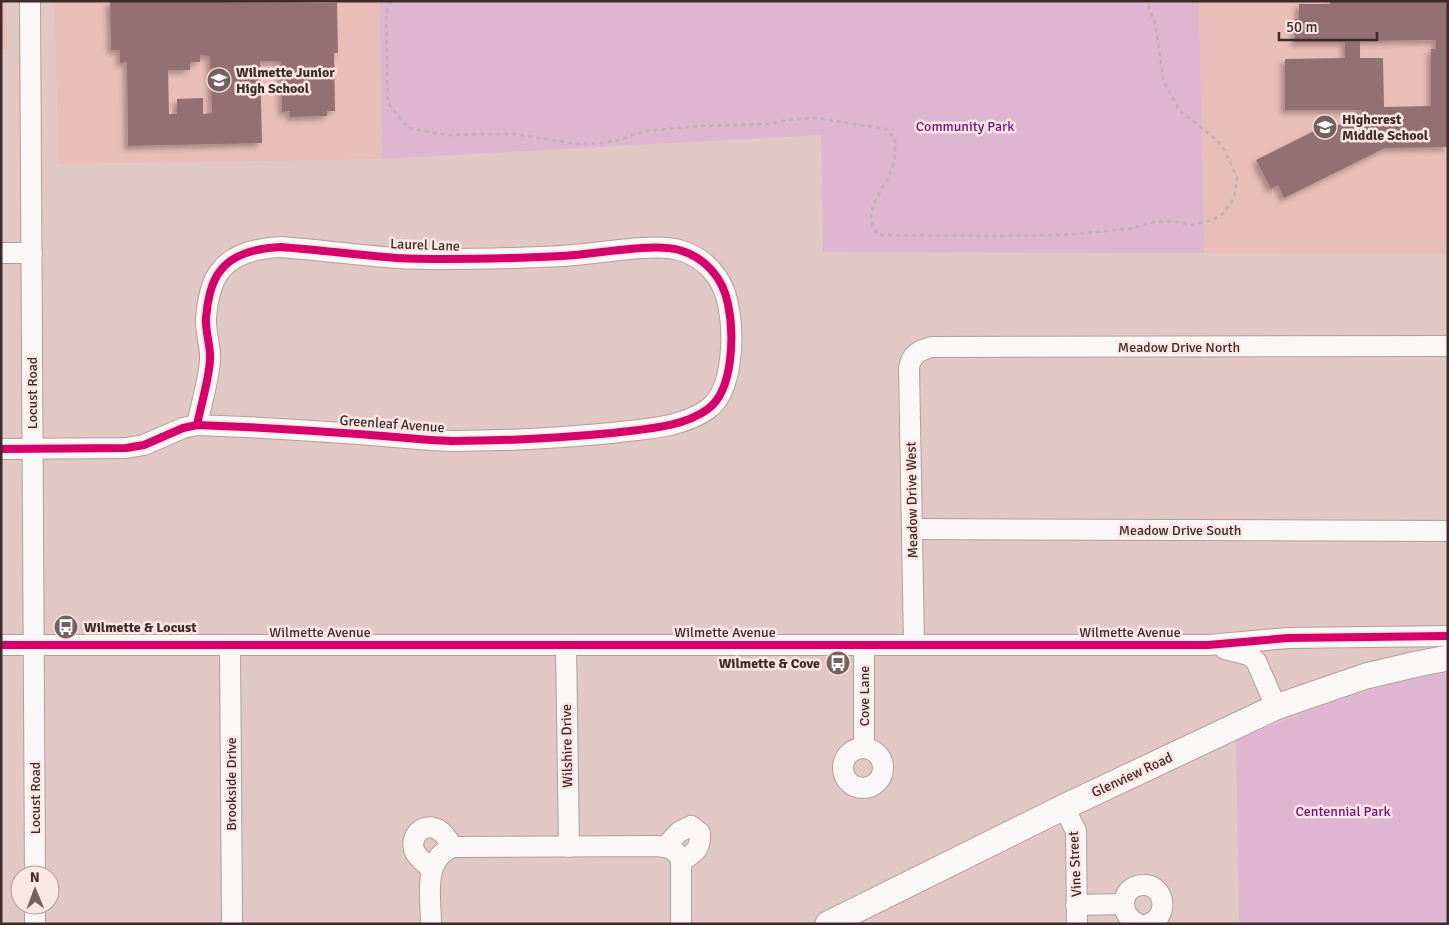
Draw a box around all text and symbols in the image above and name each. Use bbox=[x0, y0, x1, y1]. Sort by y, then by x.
scale bar bbox=[1279, 10, 1376, 42]
text: 50 m bbox=[1286, 18, 1317, 36]
place label: Wilmette Junior High School bbox=[236, 64, 335, 97]
school or university icon: Wilmette Junior High School bbox=[206, 67, 232, 93]
place label: Highcrest Middle School bbox=[1342, 111, 1429, 144]
school or university icon: Highcrest Middle School bbox=[1312, 114, 1338, 140]
park label: Community Park bbox=[916, 118, 1014, 135]
street label: Laurel Lane bbox=[390, 235, 460, 255]
street label: Meadow Drive North bbox=[1118, 339, 1240, 356]
street label: Locust Road bbox=[24, 357, 41, 429]
street label: Greenleaf Avenue bbox=[339, 412, 445, 436]
street label: Meadow Drive West bbox=[902, 441, 922, 559]
street label: Meadow Drive South bbox=[1119, 522, 1241, 539]
bus stop icon: Wilmette & Locust bbox=[53, 614, 79, 640]
place label: Wilmette & Locust bbox=[84, 619, 197, 636]
street label: Wilmette Avenue bbox=[269, 624, 371, 641]
street label: Wilmette Avenue bbox=[674, 624, 776, 641]
street label: Wilmette Avenue bbox=[1079, 624, 1181, 641]
bus stop icon: Wilmette & Cove bbox=[825, 650, 851, 676]
place label: Wilmette & Cove bbox=[719, 655, 820, 672]
street label: Cove Lane bbox=[856, 666, 873, 726]
street label: Wilshire Drive bbox=[558, 704, 576, 788]
street label: Brookside Drive bbox=[223, 737, 240, 831]
street label: Glenview Road bbox=[1089, 749, 1175, 801]
street label: Locust Road bbox=[27, 762, 44, 834]
park label: Centennial Park bbox=[1295, 803, 1391, 820]
street label: Vine Street bbox=[1065, 830, 1085, 897]
north arrow bbox=[10, 865, 60, 915]
text: N bbox=[30, 869, 40, 886]

